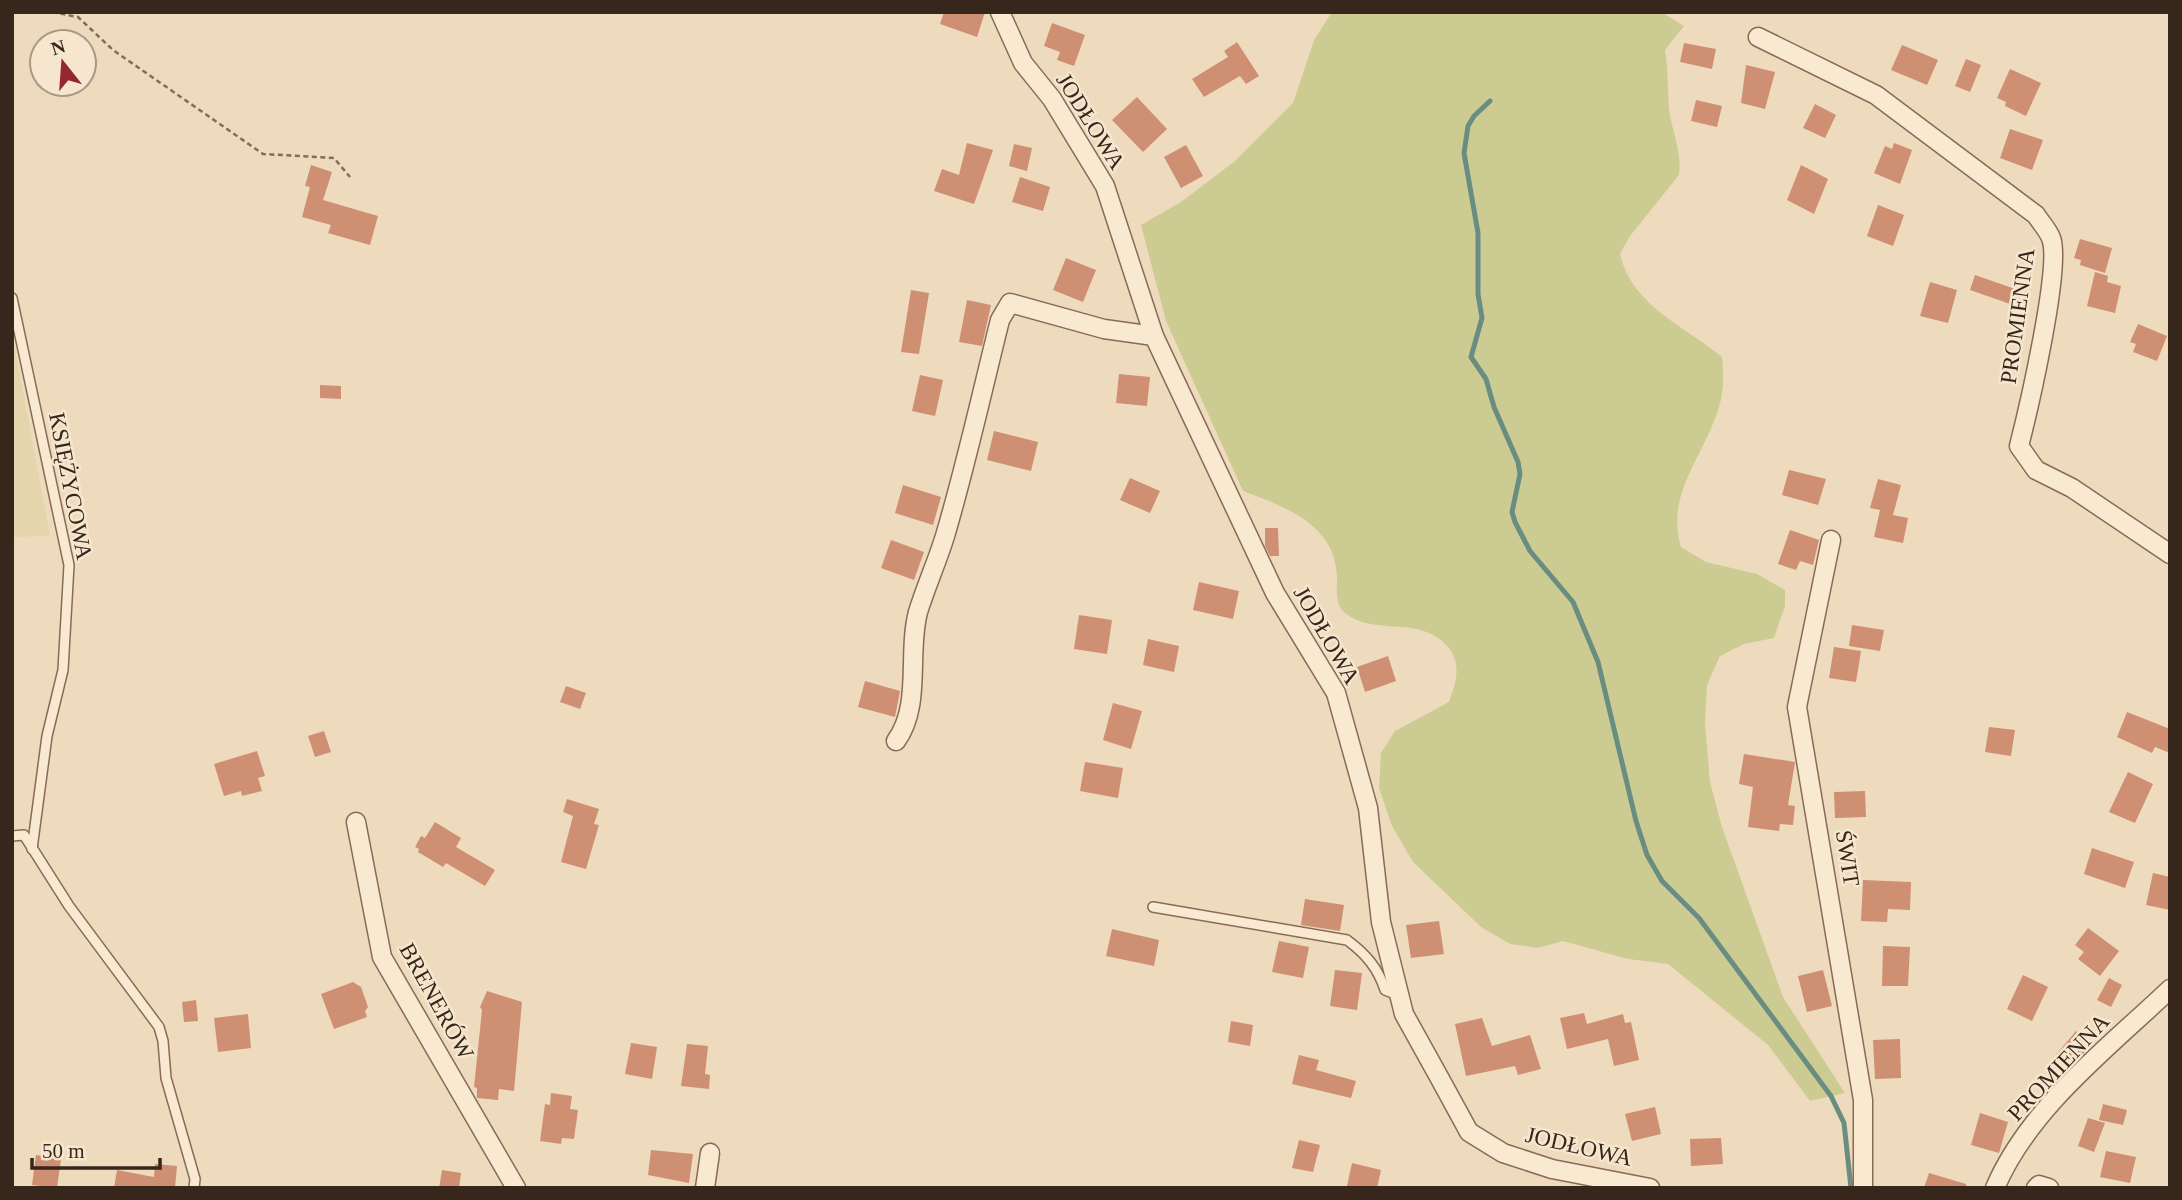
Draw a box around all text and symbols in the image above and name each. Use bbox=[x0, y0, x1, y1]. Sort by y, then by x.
north arrow bbox=[28, 28, 98, 98]
text: N bbox=[49, 35, 68, 59]
street label: JODŁOWA bbox=[1051, 69, 1130, 174]
street label: PROMIENNA bbox=[1996, 246, 2039, 386]
street label: KSIĘŻYCOWA bbox=[44, 410, 97, 562]
street label: JODŁOWA bbox=[1289, 582, 1365, 689]
street label: ŚWIT bbox=[1831, 828, 1865, 888]
street label: BRENERÓW bbox=[394, 938, 480, 1064]
street label: PROMIENNA bbox=[2003, 1009, 2114, 1126]
street label: JODŁOWA bbox=[1523, 1122, 1635, 1171]
scale bar bbox=[32, 1126, 159, 1170]
text: 50 m bbox=[42, 1139, 85, 1163]

